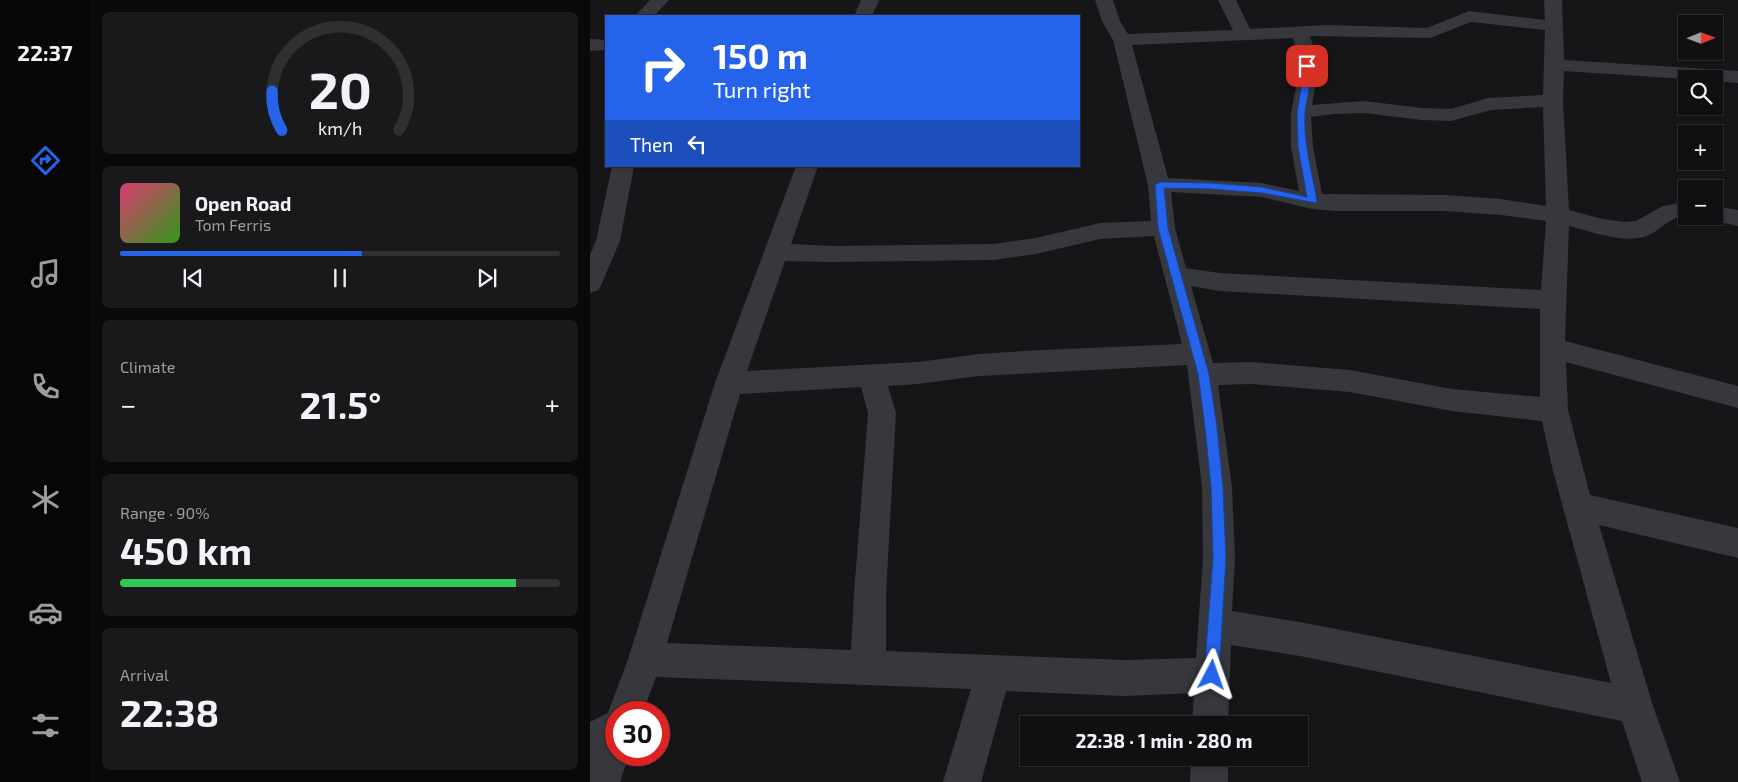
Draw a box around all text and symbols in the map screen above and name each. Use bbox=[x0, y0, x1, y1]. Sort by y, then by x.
north arrow bbox=[1678, 15, 1722, 60]
map controls bbox=[1678, 15, 1723, 225]
text: 150 m bbox=[713, 34, 808, 76]
icon: right bbox=[630, 35, 695, 100]
text: 22:37 bbox=[17, 39, 73, 65]
pin bbox=[1286, 45, 1328, 87]
icon: arrive bbox=[1293, 52, 1321, 80]
text: 20 bbox=[308, 57, 372, 119]
button: search bbox=[1678, 70, 1723, 115]
text: Turn right bbox=[713, 76, 811, 102]
text: km/h bbox=[318, 117, 362, 139]
button: + bbox=[1678, 125, 1723, 170]
icon: left bbox=[683, 130, 711, 158]
text: Then bbox=[630, 133, 673, 156]
icon: directions bbox=[28, 143, 63, 178]
button: − bbox=[1678, 180, 1723, 225]
text: Open Road bbox=[195, 192, 291, 215]
text: Tom Ferris bbox=[195, 215, 271, 234]
icon: music bbox=[28, 256, 63, 291]
icon: previous bbox=[179, 264, 207, 292]
icon: pause bbox=[326, 264, 354, 292]
icon: next bbox=[473, 264, 501, 292]
text: Climate bbox=[120, 357, 175, 376]
icon: phone bbox=[28, 369, 63, 404]
text: 21.5° bbox=[300, 381, 381, 427]
text: − bbox=[120, 387, 136, 421]
text: + bbox=[545, 387, 560, 421]
icon: climate bbox=[28, 482, 63, 517]
text: Range · 90% bbox=[120, 503, 209, 522]
text: 450 km bbox=[120, 527, 252, 573]
icon: car bbox=[28, 595, 63, 630]
position arrow bbox=[1185, 648, 1237, 700]
text: Arrival bbox=[120, 665, 169, 684]
text: 22:38 bbox=[120, 689, 219, 735]
speed limit sign: 30 bbox=[605, 701, 670, 766]
icon: filters bbox=[28, 708, 63, 743]
text: 22:38 · 1 min · 280 m bbox=[1076, 729, 1252, 752]

